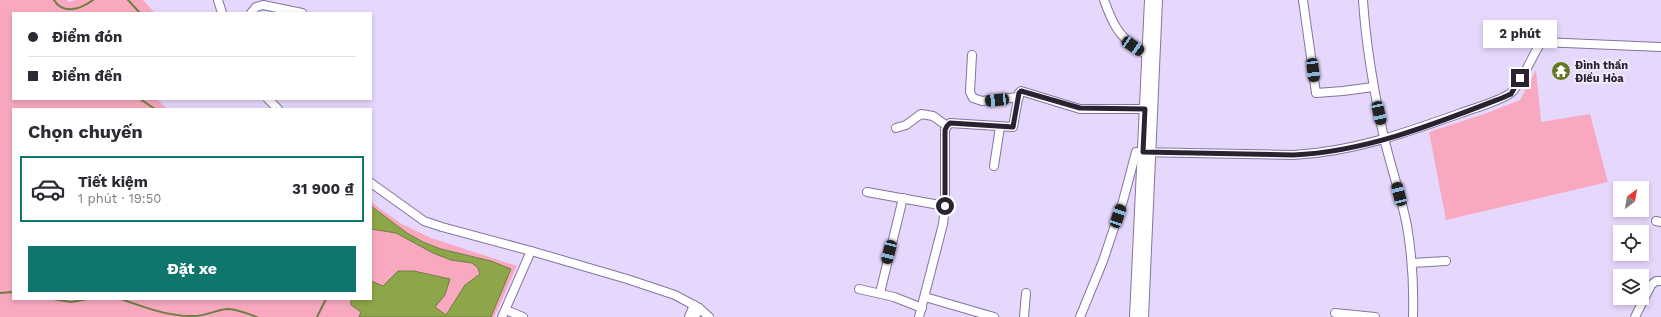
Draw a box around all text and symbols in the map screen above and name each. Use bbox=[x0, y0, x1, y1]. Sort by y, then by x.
callout: 2 phút bbox=[1483, 20, 1557, 48]
text: 2 phút bbox=[1499, 26, 1541, 41]
text: Điểm đón bbox=[52, 28, 122, 46]
car bbox=[1120, 34, 1146, 58]
car bbox=[1306, 57, 1320, 83]
place label: Đình thần Điều Hòa bbox=[1575, 59, 1628, 85]
temple icon: Đình thần Điều Hòa bbox=[1550, 60, 1572, 82]
text: Điểm đến bbox=[52, 67, 122, 85]
route end bbox=[1511, 69, 1529, 87]
car bbox=[984, 93, 1010, 107]
car bbox=[1371, 100, 1387, 126]
text: Chọn chuyến bbox=[28, 121, 143, 142]
icon: car bbox=[30, 171, 66, 207]
text: Tiết kiệm bbox=[78, 173, 148, 191]
text: 31 900 ₫ bbox=[292, 180, 354, 198]
car bbox=[1390, 181, 1408, 207]
north arrow bbox=[1613, 181, 1649, 217]
map controls bbox=[1613, 181, 1649, 305]
text: 1 phút · 19:50 bbox=[78, 191, 161, 206]
route start bbox=[936, 197, 954, 215]
car bbox=[1109, 203, 1127, 229]
button: locate bbox=[1613, 225, 1649, 261]
car bbox=[880, 239, 898, 265]
button: Đặt xe bbox=[28, 246, 356, 292]
button: layers bbox=[1613, 269, 1649, 305]

